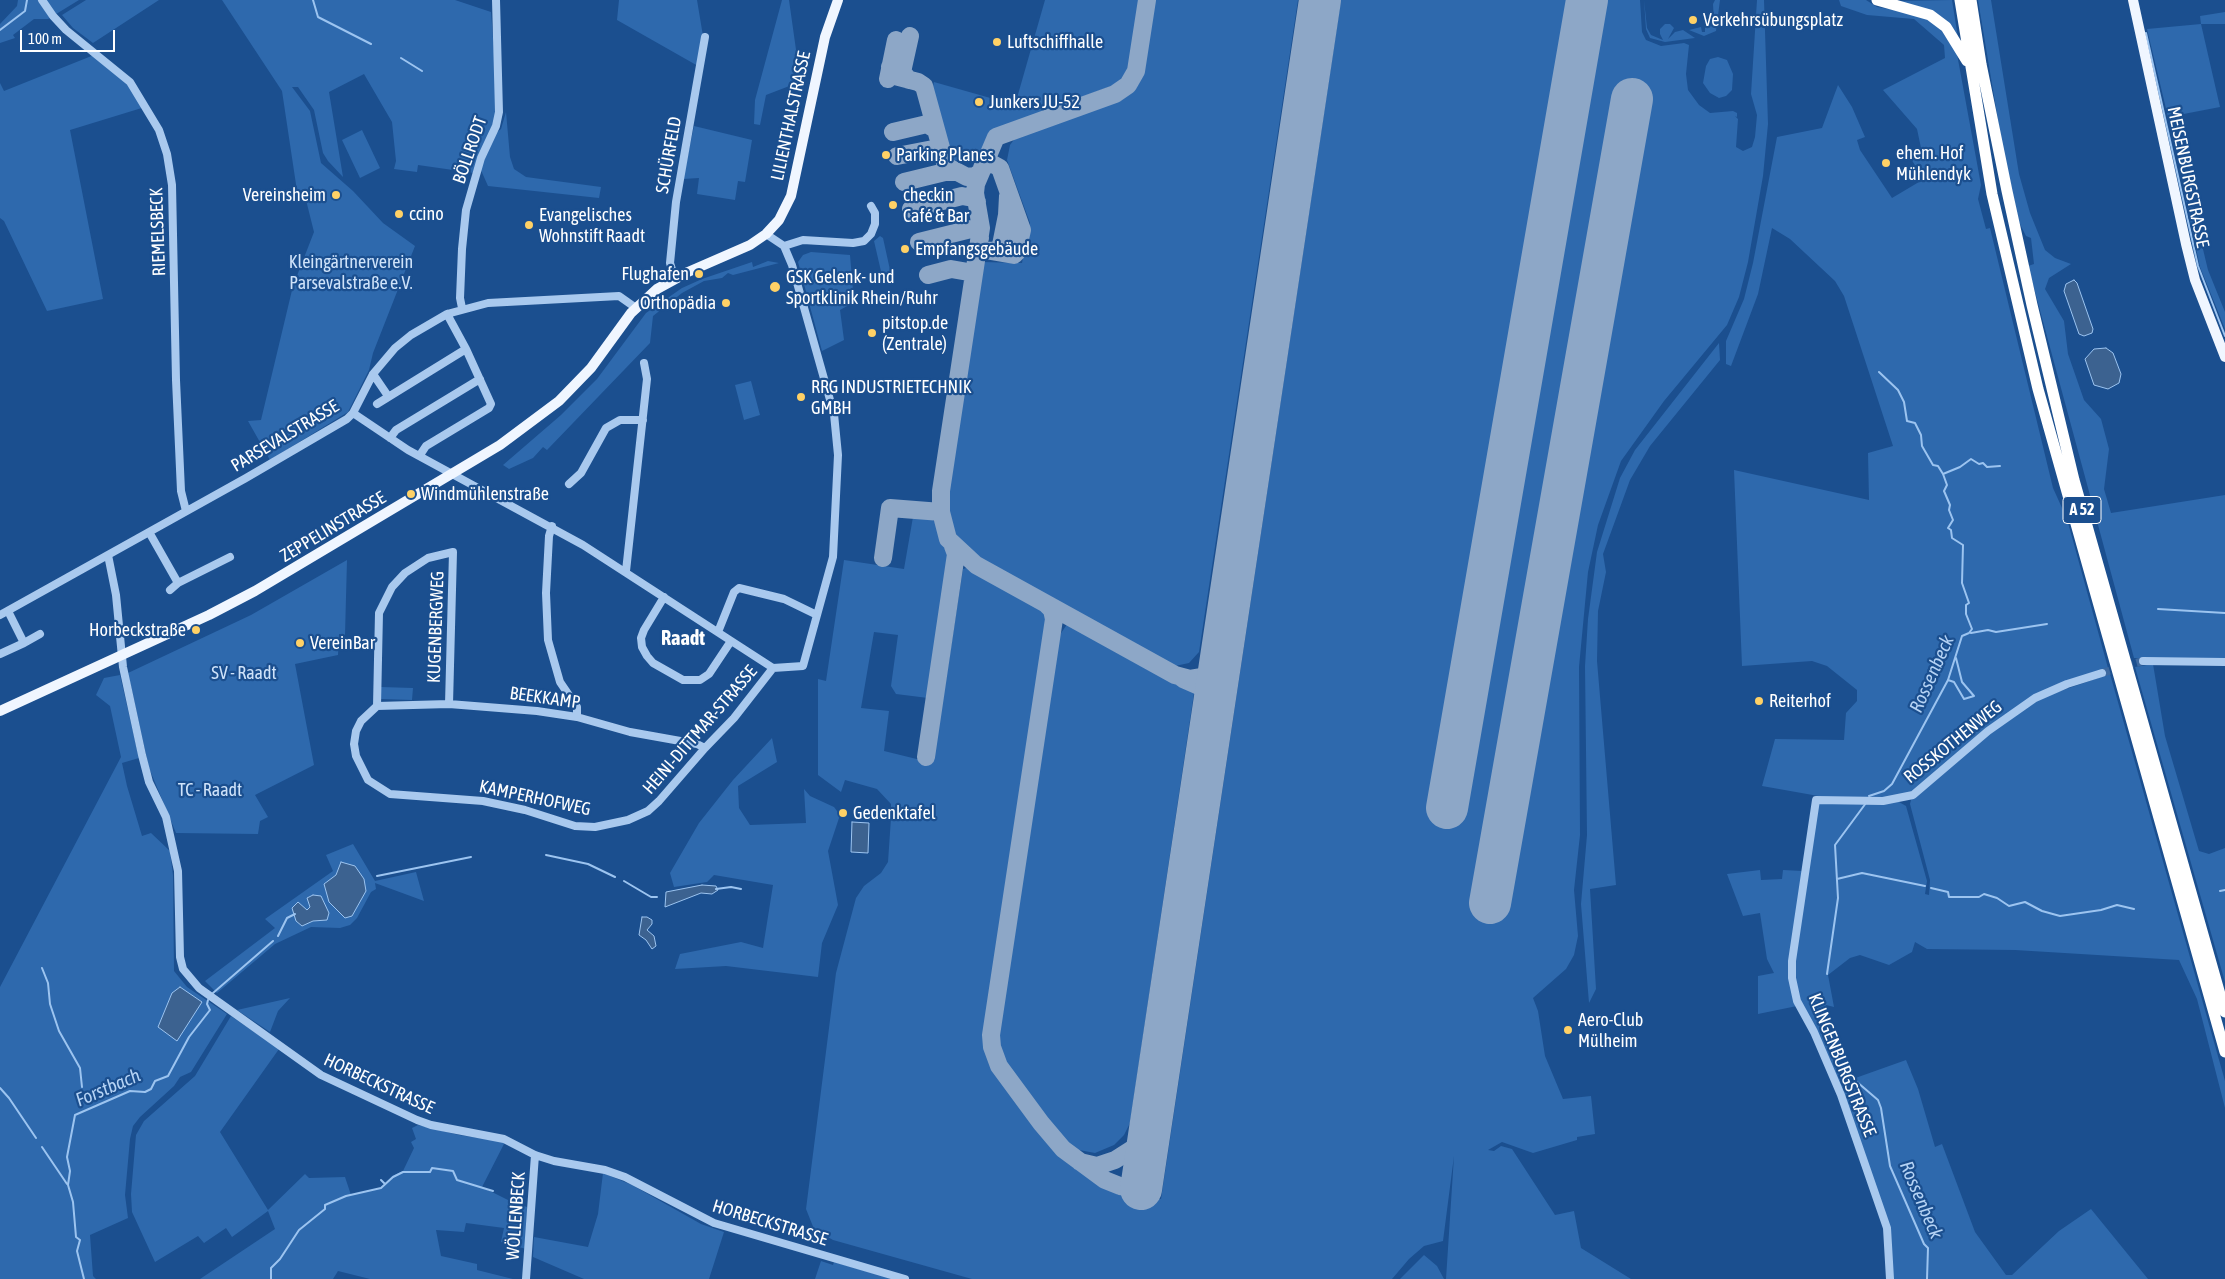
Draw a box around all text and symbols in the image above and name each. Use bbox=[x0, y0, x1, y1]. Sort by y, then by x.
place label: Verkehrsübungsplatz bbox=[1703, 9, 1843, 31]
marker: Verkehrsübungsplatz bbox=[1687, 14, 1699, 26]
scale bar bbox=[22, 20, 118, 52]
text: 100 m bbox=[28, 30, 62, 47]
place label: Luftschiffhalle bbox=[1007, 31, 1103, 53]
marker: Luftschiffhalle bbox=[991, 36, 1003, 48]
street label: LILIENTHALSTRASSE bbox=[767, 49, 815, 183]
place label: Junkers JU-52 bbox=[989, 91, 1080, 113]
marker: Junkers JU-52 bbox=[973, 96, 985, 108]
street label: MEISENBURGSTRASSE bbox=[2162, 104, 2214, 250]
street label: BÖLLRODT bbox=[448, 113, 492, 187]
street label: SCHÜRFELD bbox=[652, 115, 686, 195]
place label: ehem. Hof Mühlendyk bbox=[1896, 142, 1971, 184]
place label: Parking Planes bbox=[896, 144, 994, 166]
marker: Parking Planes bbox=[880, 149, 892, 161]
marker: ehem. Hof Mühlendyk bbox=[1880, 157, 1892, 169]
place label: Vereinsheim bbox=[243, 184, 326, 206]
place label: checkin Café & Bar bbox=[903, 184, 969, 226]
street label: RIEMELSBECK bbox=[146, 187, 170, 277]
marker: Vereinsheim bbox=[330, 189, 342, 201]
marker: checkin Café & Bar bbox=[887, 199, 899, 211]
place label: ccino bbox=[409, 203, 444, 225]
place label: Evangelisches Wohnstift Raadt bbox=[539, 204, 645, 246]
marker: ccino bbox=[393, 208, 405, 220]
marker: Evangelisches Wohnstift Raadt bbox=[523, 219, 535, 231]
place label: Empfangsgebäude bbox=[915, 238, 1038, 260]
marker: Empfangsgebäude bbox=[899, 243, 911, 255]
park label: Kleingärtnerverein Parsevalstraße e.V. bbox=[289, 251, 413, 294]
place label: Flughafen bbox=[622, 263, 689, 285]
place label: GSK Gelenk- und Sportklinik Rhein/Ruhr bbox=[786, 266, 938, 308]
marker: Flughafen bbox=[693, 268, 705, 280]
marker: GSK Gelenk- und Sportklinik Rhein/Ruhr bbox=[768, 280, 782, 294]
place label: Orthopädia bbox=[640, 292, 716, 314]
marker: Orthopädia bbox=[720, 297, 732, 309]
place label: pitstop.de (Zentrale) bbox=[882, 312, 948, 354]
marker: pitstop.de (Zentrale) bbox=[866, 327, 878, 339]
place label: RRG INDUSTRIETECHNIK GMBH bbox=[811, 376, 972, 418]
marker: RRG INDUSTRIETECHNIK GMBH bbox=[795, 391, 807, 403]
street label: PARSEVALSTRASSE bbox=[227, 395, 343, 477]
place label: Windmühlenstraße bbox=[421, 483, 549, 505]
street label: ZEPPELINSTRASSE bbox=[276, 487, 390, 567]
marker: Windmühlenstraße bbox=[405, 488, 417, 500]
road number: A 52 bbox=[2063, 496, 2101, 524]
street label: KUGENBERGWEG bbox=[423, 571, 449, 683]
place label: Horbeckstraße bbox=[89, 619, 186, 641]
marker: Horbeckstraße bbox=[190, 624, 202, 636]
district label: Raadt bbox=[661, 627, 705, 651]
place label: VereinBar bbox=[310, 632, 375, 654]
water label: Rossenbeck bbox=[1905, 632, 1959, 716]
marker: VereinBar bbox=[294, 637, 306, 649]
street label: HEINI-DITTMAR-STRASSE bbox=[638, 661, 762, 799]
park label: SV - Raadt bbox=[211, 662, 277, 684]
street label: BEEKKAMP bbox=[508, 682, 582, 714]
place label: Reiterhof bbox=[1769, 690, 1831, 712]
marker: Reiterhof bbox=[1753, 695, 1765, 707]
street label: ROSSKOTHENWEG bbox=[1900, 696, 2006, 788]
street label: KAMPERHOFWEG bbox=[477, 776, 593, 820]
park label: TC - Raadt bbox=[178, 779, 242, 801]
place label: Gedenktafel bbox=[853, 802, 935, 824]
marker: Gedenktafel bbox=[837, 807, 849, 819]
street label: KLINGENBURGSTRASSE bbox=[1803, 990, 1881, 1140]
place label: Aero-Club Mülheim bbox=[1578, 1009, 1643, 1052]
marker: Aero-Club Mülheim bbox=[1562, 1024, 1574, 1036]
street label: HORBECKSTRASSE bbox=[320, 1049, 438, 1119]
water label: Forstbach bbox=[72, 1064, 144, 1112]
water label: Rossenbeck bbox=[1894, 1158, 1948, 1242]
street label: WÖLLENBECK bbox=[502, 1171, 530, 1261]
street label: HORBECKSTRASSE bbox=[710, 1195, 830, 1251]

